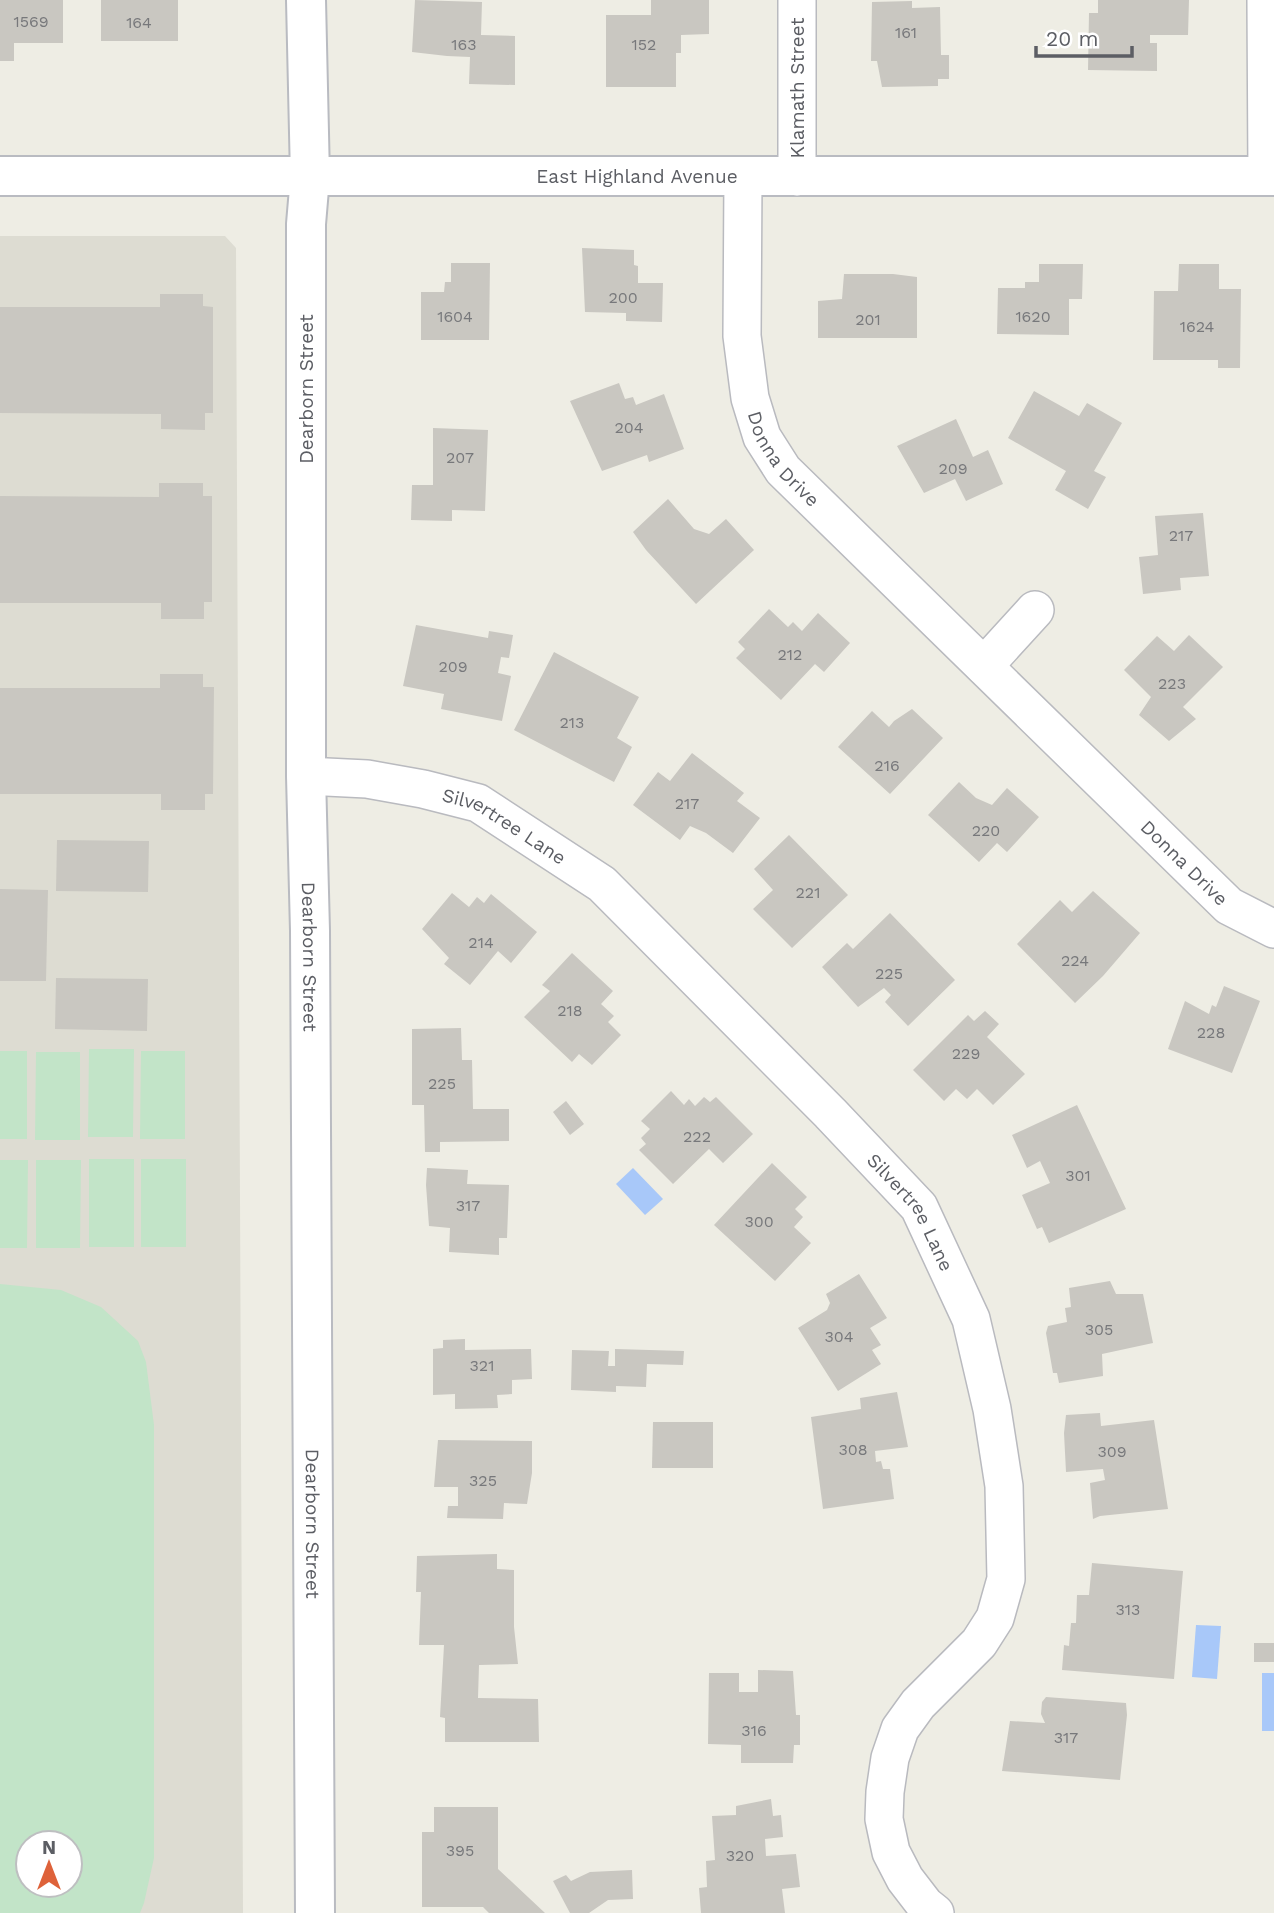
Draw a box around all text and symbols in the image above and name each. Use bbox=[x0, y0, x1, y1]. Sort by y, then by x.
house number: 1569 bbox=[13, 12, 49, 31]
house number: 164 bbox=[126, 13, 152, 32]
scale bar bbox=[1036, 14, 1132, 58]
street label: Klamath Street bbox=[786, 18, 809, 158]
house number: 161 bbox=[895, 23, 917, 42]
text: 20 m bbox=[1046, 26, 1098, 51]
house number: 163 bbox=[451, 35, 477, 54]
house number: 152 bbox=[632, 35, 656, 54]
street label: East Highland Avenue bbox=[536, 165, 738, 188]
house number: 200 bbox=[608, 288, 638, 307]
house number: 1604 bbox=[437, 307, 473, 326]
house number: 1620 bbox=[1015, 307, 1051, 326]
house number: 201 bbox=[855, 310, 881, 329]
street label: Dearborn Street bbox=[295, 314, 318, 464]
house number: 1624 bbox=[1180, 317, 1215, 336]
street label: Donna Drive bbox=[743, 408, 825, 511]
house number: 204 bbox=[614, 418, 644, 437]
house number: 207 bbox=[446, 448, 474, 467]
house number: 209 bbox=[938, 459, 968, 478]
house number: 217 bbox=[1169, 526, 1193, 545]
house number: 212 bbox=[778, 645, 802, 664]
house number: 209 bbox=[438, 657, 468, 676]
house number: 223 bbox=[1158, 674, 1186, 693]
house number: 213 bbox=[560, 713, 584, 732]
house number: 216 bbox=[874, 756, 900, 775]
street label: Silvertree Lane bbox=[440, 783, 570, 869]
house number: 217 bbox=[675, 794, 699, 813]
street label: Donna Drive bbox=[1136, 815, 1233, 910]
house number: 220 bbox=[972, 821, 1000, 840]
street label: Dearborn Street bbox=[297, 882, 322, 1032]
house number: 221 bbox=[796, 883, 820, 902]
house number: 214 bbox=[468, 933, 494, 952]
house number: 224 bbox=[1061, 951, 1089, 970]
house number: 225 bbox=[875, 964, 903, 983]
house number: 218 bbox=[557, 1001, 583, 1020]
house number: 228 bbox=[1197, 1023, 1225, 1042]
house number: 229 bbox=[952, 1044, 980, 1063]
house number: 225 bbox=[428, 1074, 456, 1093]
house number: 222 bbox=[683, 1127, 711, 1146]
street label: Silvertree Lane bbox=[862, 1148, 959, 1275]
house number: 301 bbox=[1065, 1166, 1091, 1185]
house number: 317 bbox=[456, 1196, 480, 1215]
house number: 300 bbox=[744, 1212, 774, 1231]
house number: 305 bbox=[1085, 1320, 1113, 1339]
house number: 304 bbox=[824, 1327, 854, 1346]
house number: 321 bbox=[470, 1356, 494, 1375]
house number: 308 bbox=[838, 1440, 868, 1459]
house number: 309 bbox=[1097, 1442, 1127, 1461]
street label: Dearborn Street bbox=[301, 1449, 325, 1599]
house number: 325 bbox=[469, 1471, 497, 1490]
house number: 313 bbox=[1116, 1600, 1140, 1619]
house number: 316 bbox=[741, 1721, 767, 1740]
house number: 317 bbox=[1054, 1728, 1078, 1747]
north arrow bbox=[14, 1829, 84, 1899]
text: N bbox=[42, 1836, 56, 1859]
house number: 395 bbox=[446, 1841, 474, 1860]
house number: 320 bbox=[726, 1846, 754, 1865]

